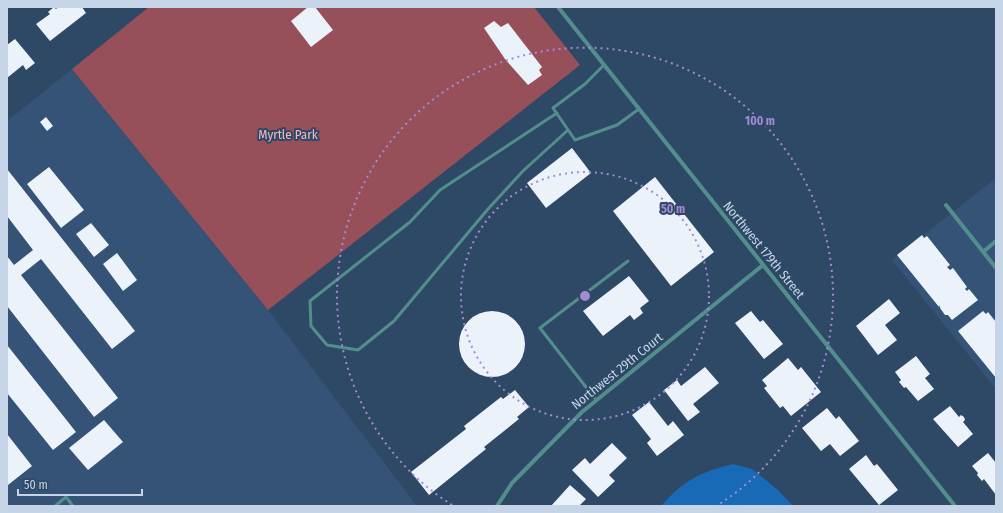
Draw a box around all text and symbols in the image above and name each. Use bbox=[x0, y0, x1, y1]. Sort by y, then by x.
text: 100 m bbox=[745, 114, 775, 128]
park label: Myrtle Park bbox=[258, 127, 319, 142]
street label: Northwest 179th Street bbox=[720, 198, 808, 302]
text: 50 m bbox=[661, 202, 685, 216]
centre of rings bbox=[578, 289, 592, 303]
street label: Northwest 29th Court bbox=[568, 329, 666, 412]
scale bar bbox=[18, 471, 142, 497]
text: 50 m bbox=[24, 478, 48, 492]

